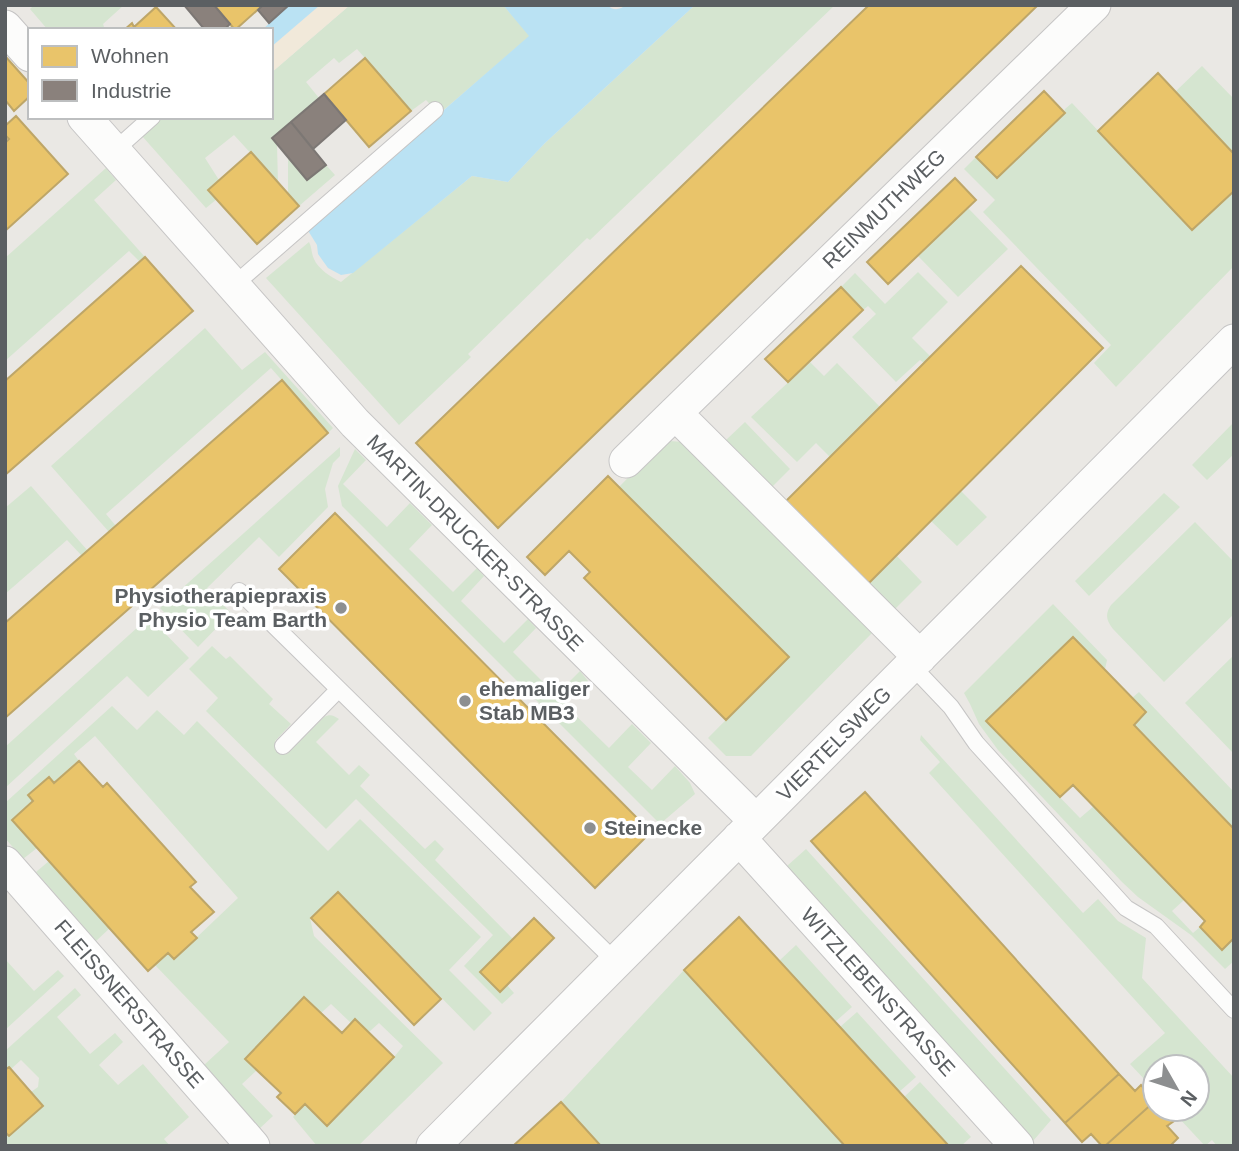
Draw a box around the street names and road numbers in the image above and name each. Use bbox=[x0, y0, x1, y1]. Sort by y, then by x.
street label: REINMUTHWEG bbox=[818, 144, 950, 273]
street label: MARTIN-DRUCKER-STRASSE bbox=[363, 430, 588, 655]
street label: VIERTELSWEG bbox=[772, 682, 895, 805]
street label: WITZLEBENSTRASSE bbox=[797, 903, 960, 1080]
street label: FLEISSNERSTRASSE bbox=[50, 915, 208, 1092]

